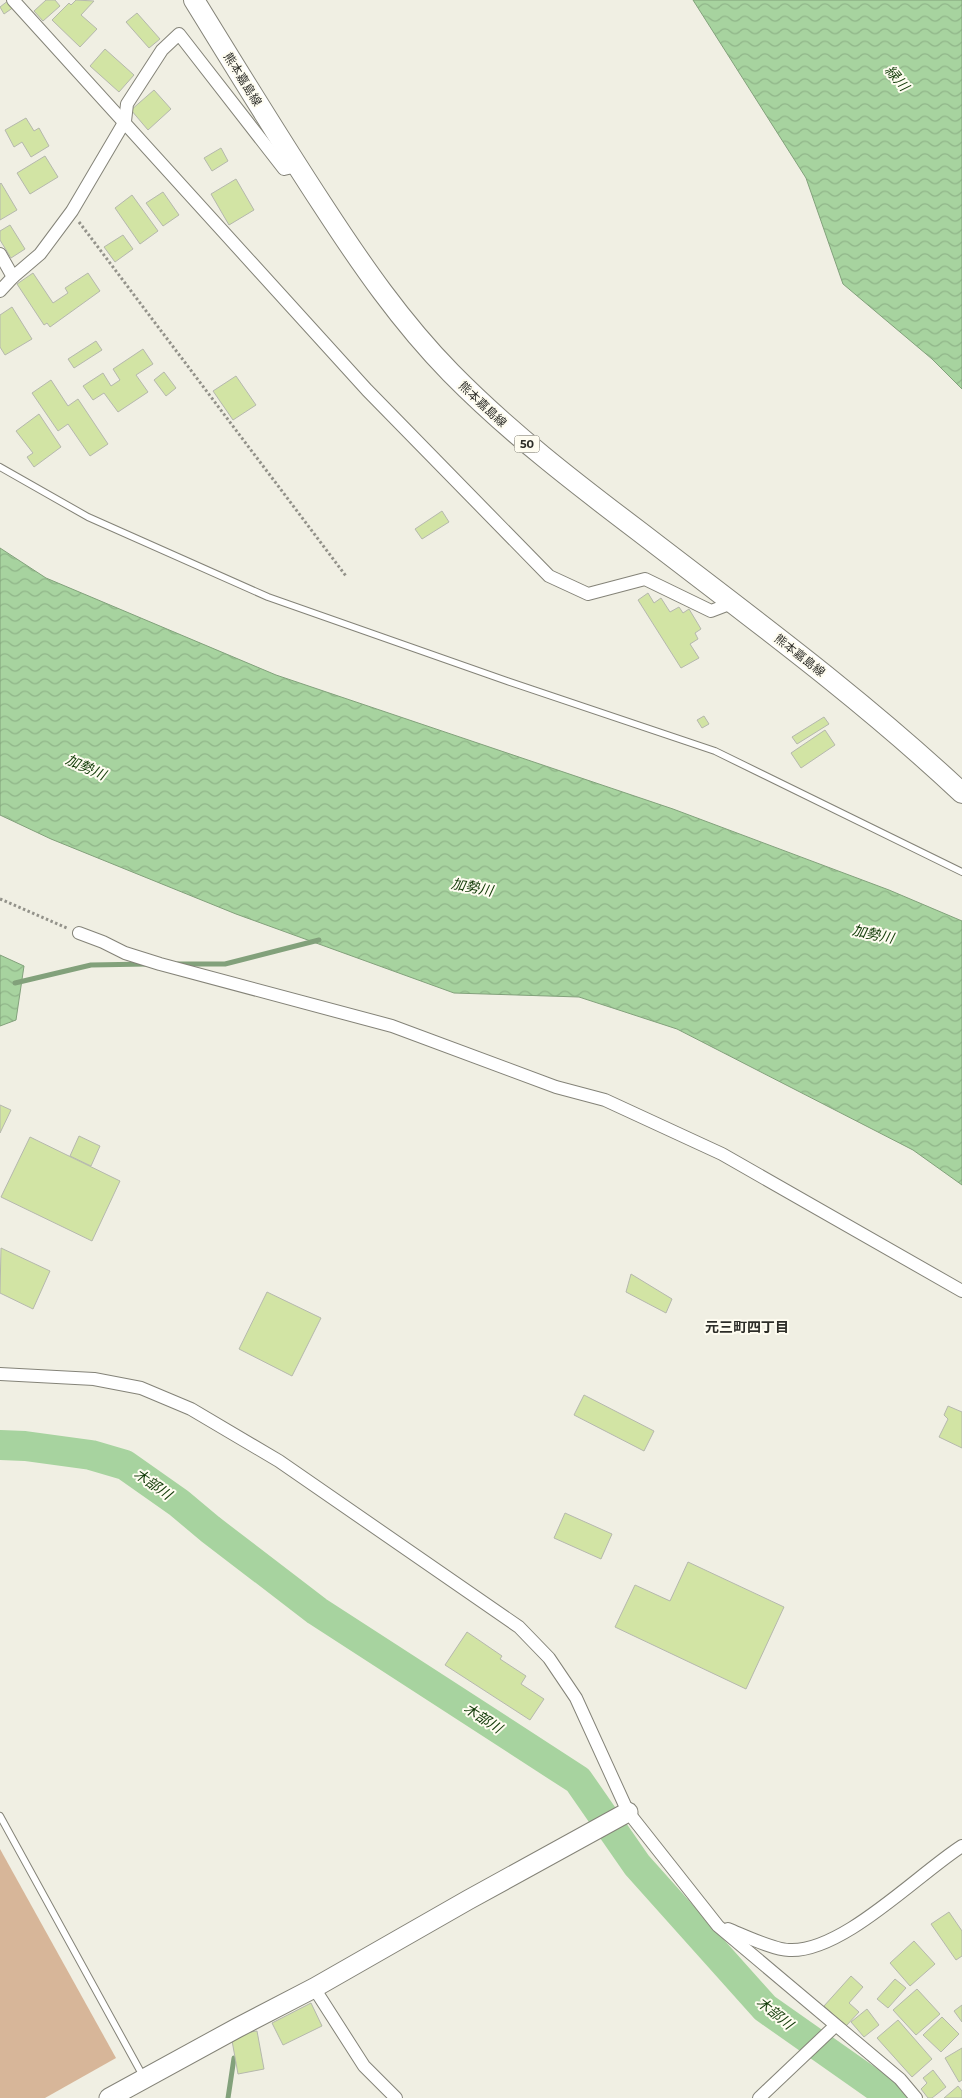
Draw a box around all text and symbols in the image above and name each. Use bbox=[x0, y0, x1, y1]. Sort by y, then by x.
street label: 熊本嘉島線 bbox=[221, 50, 265, 108]
water label: 緑川 bbox=[881, 61, 914, 96]
street label: 熊本嘉島線 bbox=[456, 378, 510, 430]
road number: 50 bbox=[514, 436, 540, 452]
street label: 熊本嘉島線 bbox=[772, 631, 828, 679]
water label: 加勢川 bbox=[63, 750, 111, 785]
water label: 加勢川 bbox=[450, 874, 496, 900]
water label: 加勢川 bbox=[851, 921, 897, 948]
district label: 元三町四丁目 bbox=[705, 1318, 789, 1336]
water label: 木部川 bbox=[131, 1465, 177, 1505]
water label: 木部川 bbox=[460, 1699, 507, 1738]
water label: 木部川 bbox=[753, 1993, 799, 2034]

